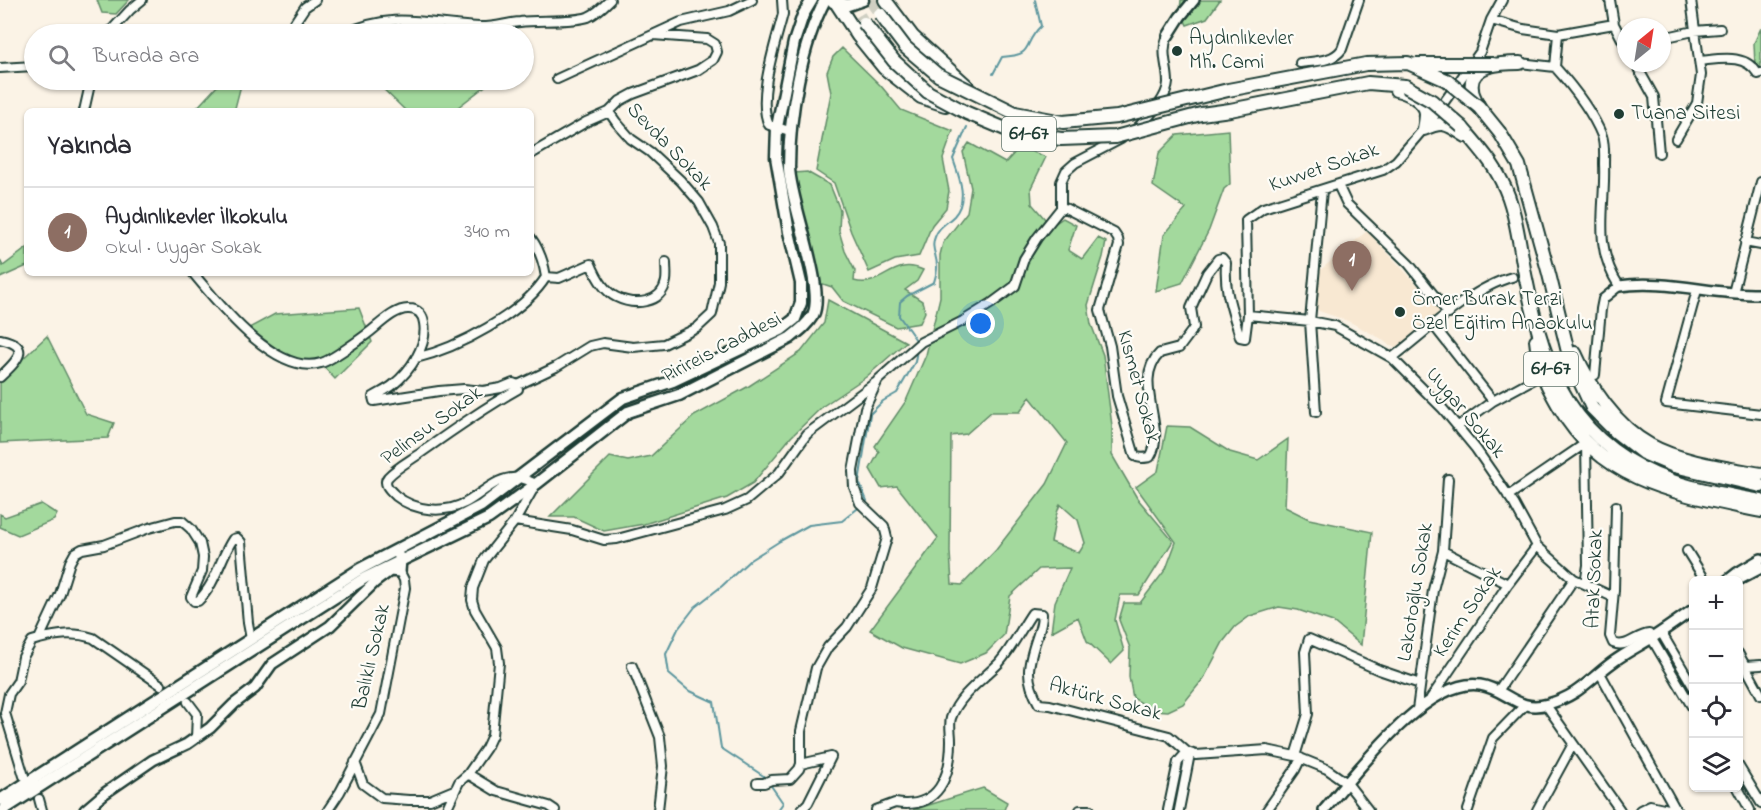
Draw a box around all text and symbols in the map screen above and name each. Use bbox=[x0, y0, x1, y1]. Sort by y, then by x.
north arrow bbox=[1617, 18, 1671, 72]
search box bbox=[24, 24, 534, 90]
place label: Aydınlıkevler Mh. Cami bbox=[1189, 24, 1294, 78]
icon: search bbox=[45, 41, 78, 74]
text: Burada ara bbox=[93, 41, 199, 73]
marker: Aydınlıkevler Mh. Cami bbox=[1170, 44, 1184, 58]
street label: Sevda Sokak bbox=[619, 96, 720, 199]
place label: Tuana Sitesi bbox=[1631, 99, 1740, 129]
marker: Tuana Sitesi bbox=[1612, 107, 1626, 121]
road number: 61-67 bbox=[1002, 117, 1056, 151]
text: Yakında bbox=[48, 128, 132, 166]
street label: Kuvvet Sokak bbox=[1265, 135, 1384, 201]
text: Aydınlıkevler İlkokulu bbox=[105, 202, 288, 234]
text: 1 bbox=[64, 218, 71, 247]
text: 340 m bbox=[464, 218, 510, 247]
text: Okul · Uygar Sokak bbox=[105, 234, 262, 263]
pin: 1 bbox=[1332, 242, 1372, 291]
place label: Ömer Burak Terzi Özel Eğitim Anaokulu bbox=[1412, 285, 1593, 341]
street label: Pirireis Caddesi bbox=[657, 305, 787, 391]
marker: Ömer Burak Terzi Özel Eğitim Anaokulu bbox=[1393, 305, 1407, 319]
your location bbox=[966, 309, 995, 338]
street label: Kısmet Sokak bbox=[1108, 327, 1168, 448]
road number: 61-67 bbox=[1524, 352, 1578, 386]
street label: Uygar Sokak bbox=[1416, 361, 1513, 467]
street label: Pelinsu Sokak bbox=[375, 378, 490, 473]
street label: Lakotoğlu Sokak bbox=[1390, 520, 1444, 664]
street label: Atak Sokak bbox=[1578, 528, 1612, 629]
street label: Kerim Sokak bbox=[1426, 559, 1510, 664]
map controls bbox=[1689, 576, 1743, 792]
button: + bbox=[1689, 576, 1743, 630]
street label: Balıklı Sokak bbox=[345, 600, 399, 714]
button: − bbox=[1689, 630, 1743, 684]
street label: Aktürk Sokak bbox=[1045, 671, 1165, 730]
button: locate bbox=[1689, 684, 1743, 738]
button: layers bbox=[1689, 738, 1743, 792]

